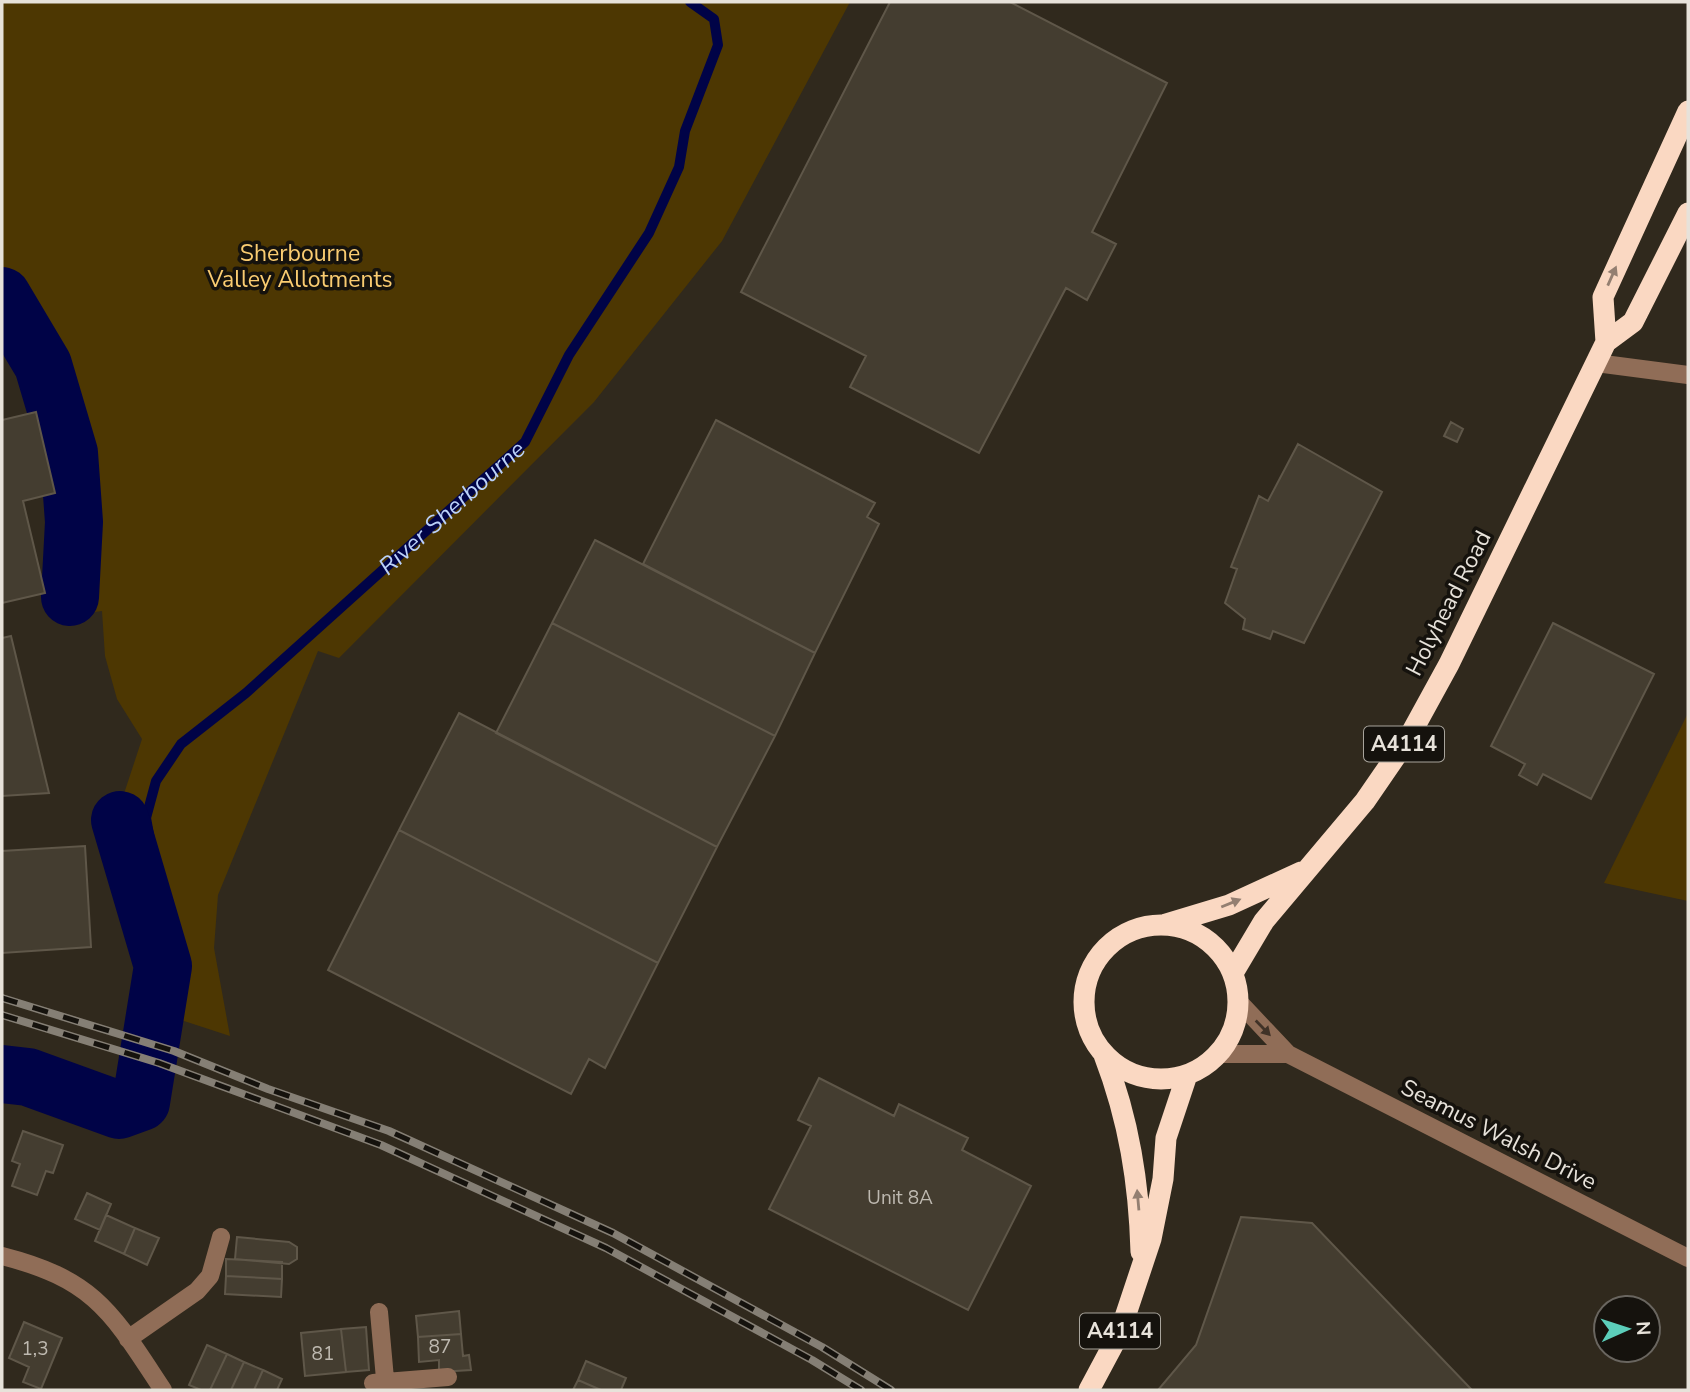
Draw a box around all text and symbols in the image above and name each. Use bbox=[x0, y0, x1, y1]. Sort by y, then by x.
park label: Sherbourne Valley Allotments bbox=[206, 238, 393, 295]
one-way arrow bbox=[1606, 266, 1618, 286]
water label: River Sherbourne bbox=[372, 433, 532, 582]
street label: Holyhead Road bbox=[1399, 525, 1498, 681]
road number: A4114 bbox=[1364, 726, 1444, 762]
one-way arrow bbox=[1221, 898, 1242, 909]
one-way arrow bbox=[1255, 1019, 1271, 1036]
street label: Seamus Walsh Drive bbox=[1396, 1072, 1602, 1197]
house number: Unit 8A bbox=[867, 1185, 933, 1211]
one-way arrow bbox=[1132, 1189, 1143, 1211]
north arrow bbox=[1592, 1294, 1662, 1364]
road number: A4114 bbox=[1080, 1314, 1160, 1348]
text: N bbox=[1630, 1320, 1656, 1336]
house number: 87 bbox=[429, 1334, 451, 1360]
house number: 1,3 bbox=[21, 1336, 49, 1362]
house number: 81 bbox=[312, 1341, 334, 1367]

